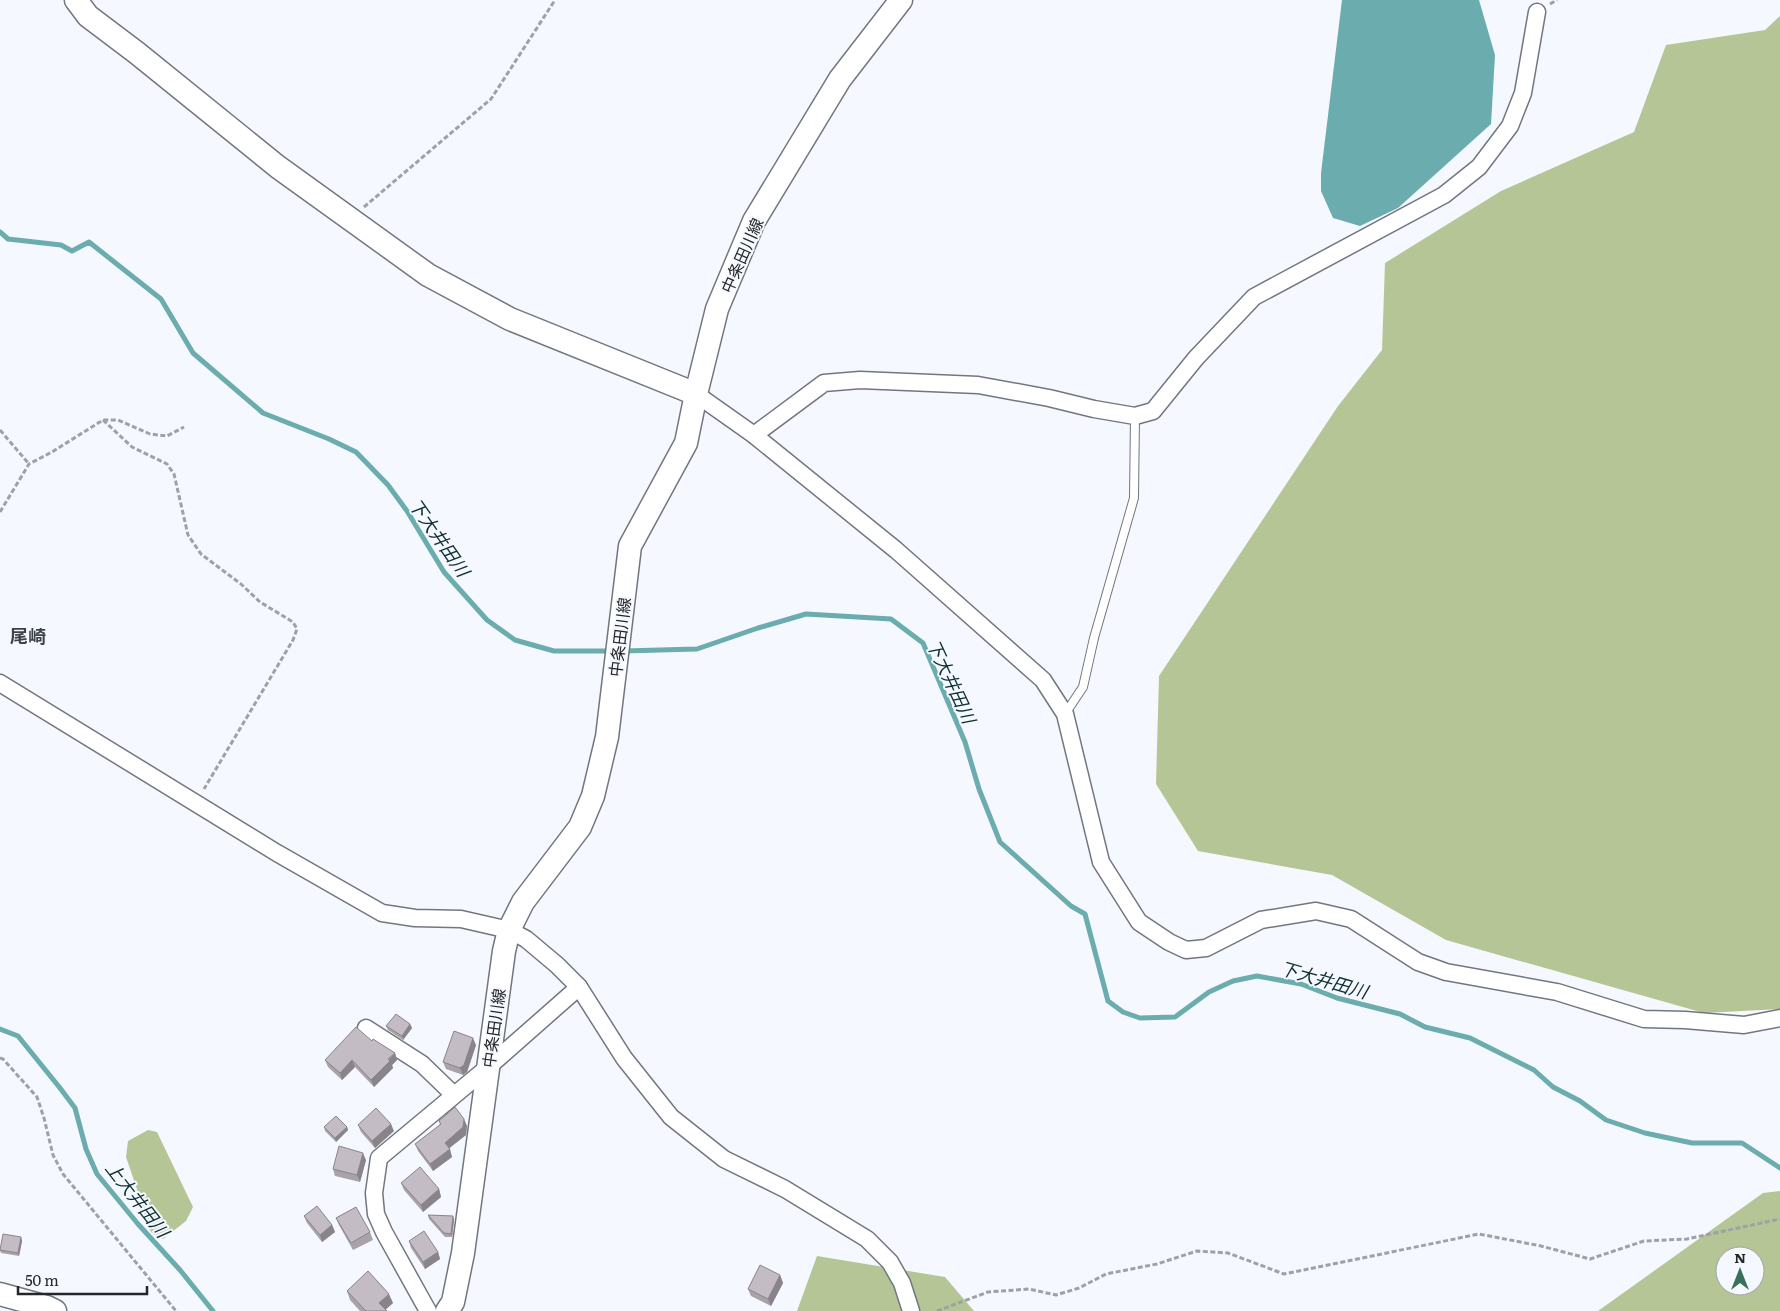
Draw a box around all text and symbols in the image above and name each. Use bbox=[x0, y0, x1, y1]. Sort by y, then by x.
street label: 中条田川線 bbox=[714, 214, 768, 296]
water label: 下大井田川 bbox=[403, 492, 478, 583]
street label: 中条田川線 bbox=[602, 596, 636, 678]
district label: 尾崎 bbox=[10, 622, 46, 649]
water label: 下大井田川 bbox=[921, 635, 984, 729]
water label: 下大井田川 bbox=[1277, 954, 1373, 1005]
street label: 中条田川線 bbox=[476, 987, 510, 1069]
water label: 上大井田川 bbox=[100, 1155, 178, 1244]
north arrow bbox=[1715, 1246, 1765, 1296]
text: N bbox=[1734, 1247, 1746, 1267]
scale bar bbox=[18, 1264, 146, 1296]
text: 50 m bbox=[25, 1268, 59, 1291]

